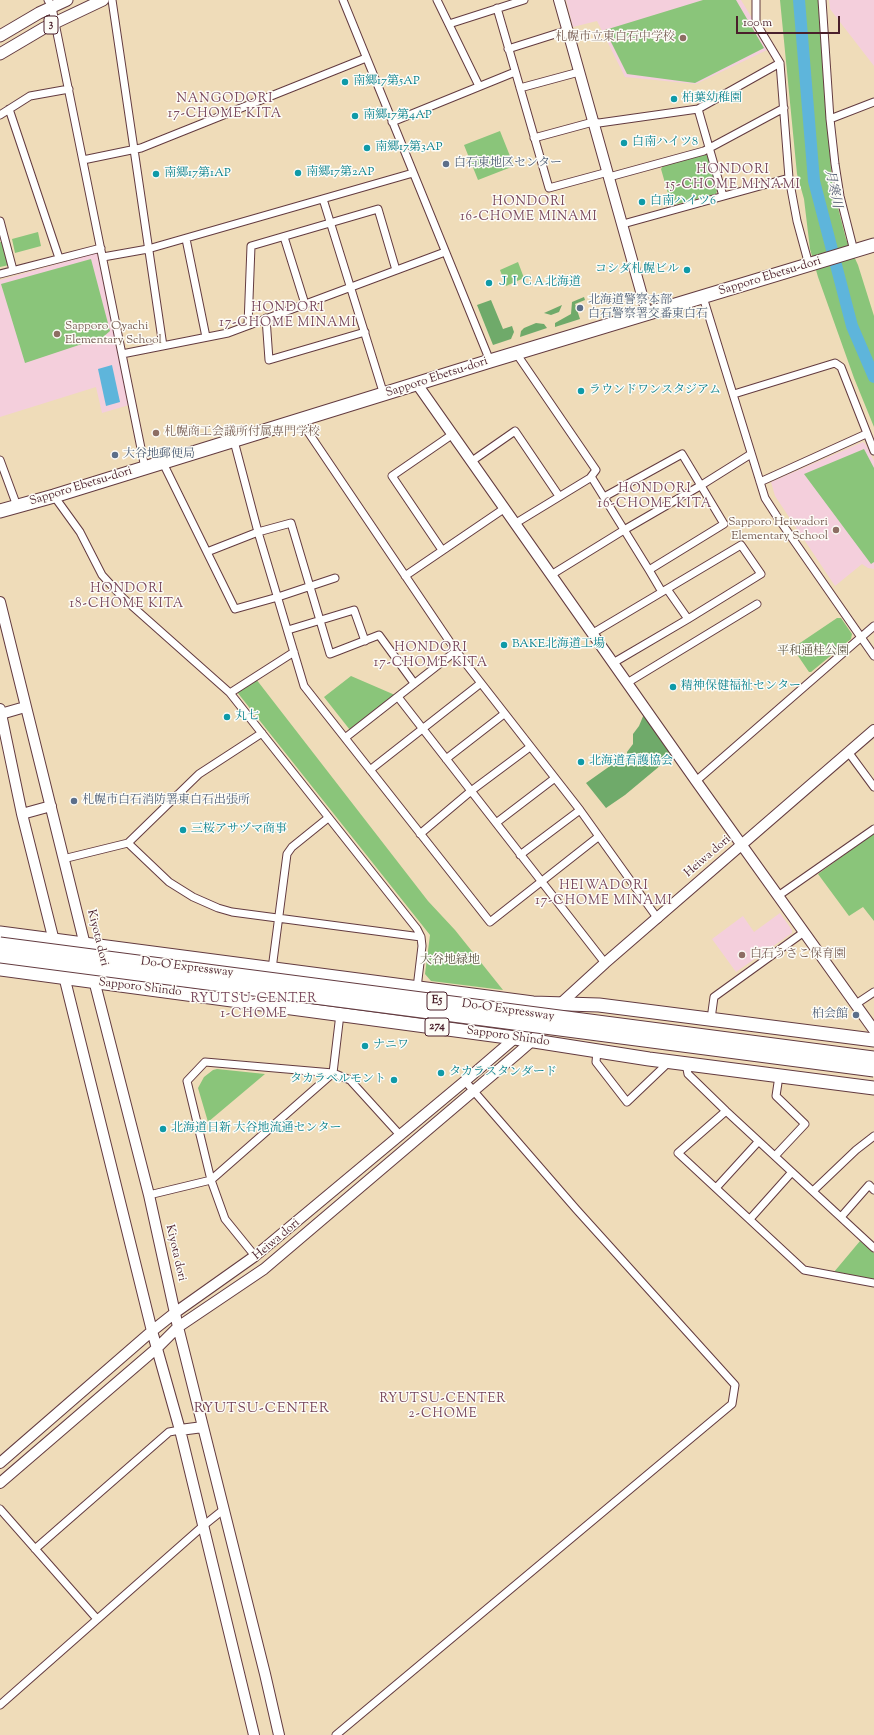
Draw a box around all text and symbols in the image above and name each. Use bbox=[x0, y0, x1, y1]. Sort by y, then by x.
scale bar bbox=[738, 8, 842, 34]
text: 100 m bbox=[743, 14, 772, 32]
road number: 3 bbox=[44, 16, 58, 34]
place label: 札幌市立東白石中学校 bbox=[555, 31, 675, 45]
marker: 札幌市立東白石中学校 bbox=[678, 33, 688, 43]
place label: 南郷17第5AP bbox=[353, 75, 420, 89]
marker: 南郷17第5AP bbox=[340, 77, 350, 87]
district label: NANGODORI 17-CHOME KITA bbox=[168, 92, 282, 123]
place label: 柏葉幼稚園 bbox=[682, 92, 742, 106]
marker: 柏葉幼稚園 bbox=[669, 94, 679, 104]
place label: 南郷17第4AP bbox=[363, 109, 432, 123]
marker: 南郷17第4AP bbox=[350, 111, 360, 121]
place label: 白南ハイツ8 bbox=[632, 136, 698, 150]
marker: 白南ハイツ8 bbox=[619, 138, 629, 148]
place label: 南郷17第3AP bbox=[375, 141, 442, 155]
marker: 南郷17第3AP bbox=[362, 143, 372, 153]
place label: 白石東地区センター bbox=[454, 157, 562, 171]
marker: 白石東地区センター bbox=[441, 159, 451, 169]
district label: HONDORI 15-CHOME MINAMI bbox=[665, 163, 801, 194]
place label: 南郷17第2AP bbox=[306, 166, 374, 180]
place label: 南郷17第1AP bbox=[164, 167, 231, 181]
marker: 南郷17第2AP bbox=[293, 168, 303, 178]
water label: 月寒川 bbox=[820, 168, 844, 210]
marker: 南郷17第1AP bbox=[151, 169, 161, 179]
district label: HONDORI 16-CHOME MINAMI bbox=[460, 195, 598, 226]
place label: 白南ハイツ6 bbox=[650, 195, 716, 209]
marker: 白南ハイツ6 bbox=[637, 197, 647, 207]
street label: Sapporo Ebetsu-dori bbox=[717, 255, 823, 299]
place label: コシダ札幌ビル bbox=[595, 263, 679, 277]
marker: コシダ札幌ビル bbox=[682, 265, 692, 275]
place label: ＪＩＣＡ北海道 bbox=[497, 276, 581, 290]
marker: ＪＩＣＡ北海道 bbox=[484, 278, 494, 288]
place label: 北海道警察本部 白石警察署交番東白石 bbox=[588, 294, 708, 322]
district label: HONDORI 17-CHOME MINAMI bbox=[219, 301, 357, 332]
marker: 北海道警察本部 白石警察署交番東白石 bbox=[575, 303, 585, 313]
place label: Sapporo Oyachi Elementary School bbox=[65, 320, 162, 348]
marker: Sapporo Oyachi Elementary School bbox=[52, 329, 62, 339]
street label: Sapporo Ebetsu-dori bbox=[384, 355, 490, 401]
place label: ラウンドワンスタジアム bbox=[589, 384, 721, 398]
marker: ラウンドワンスタジアム bbox=[576, 386, 586, 396]
place label: 札幌商工会議所付属専門学校 bbox=[164, 426, 320, 440]
marker: 札幌商工会議所付属専門学校 bbox=[151, 428, 161, 438]
place label: 大谷地郵便局 bbox=[123, 448, 195, 462]
marker: 大谷地郵便局 bbox=[110, 450, 120, 460]
street label: Sapporo Ebetsu-dori bbox=[28, 465, 134, 509]
district label: HONDORI 16-CHOME KITA bbox=[598, 482, 712, 513]
place label: Sapporo Heiwadori Elementary School bbox=[728, 516, 828, 544]
marker: Sapporo Heiwadori Elementary School bbox=[831, 525, 841, 535]
district label: HONDORI 18-CHOME KITA bbox=[70, 582, 184, 613]
place label: BAKE北海道工場 bbox=[512, 638, 605, 652]
marker: BAKE北海道工場 bbox=[499, 640, 509, 650]
district label: HONDORI 17-CHOME KITA bbox=[374, 641, 488, 672]
park label: 平和通桂公園 bbox=[777, 645, 849, 659]
place label: 精神保健福祉センター bbox=[681, 680, 801, 694]
marker: 精神保健福祉センター bbox=[668, 682, 678, 692]
place label: 丸七 bbox=[235, 710, 259, 724]
marker: 丸七 bbox=[222, 712, 232, 722]
place label: 北海道看護協会 bbox=[589, 755, 673, 769]
marker: 北海道看護協会 bbox=[576, 757, 586, 767]
place label: 札幌市白石消防署東白石出張所 bbox=[82, 794, 250, 808]
marker: 札幌市白石消防署東白石出張所 bbox=[69, 796, 79, 806]
place label: 三桜アサヅマ商事 bbox=[191, 823, 287, 837]
marker: 三桜アサヅマ商事 bbox=[178, 825, 188, 835]
street label: Heiwa dori bbox=[682, 833, 734, 881]
district label: HEIWADORI 17-CHOME MINAMI bbox=[535, 879, 673, 910]
street label: Kiyota dori bbox=[83, 908, 111, 968]
place label: 白石うさこ保育園 bbox=[750, 948, 846, 962]
marker: 白石うさこ保育園 bbox=[737, 950, 747, 960]
park label: 大谷地緑地 bbox=[420, 954, 480, 968]
street label: Do-O Expressway bbox=[140, 955, 234, 981]
street label: Sapporo Shindo bbox=[98, 976, 182, 1000]
district label: RYUTSU-CENTER 1-CHOME bbox=[190, 992, 318, 1023]
road number: E5 bbox=[427, 992, 447, 1010]
street label: Do-O Expressway bbox=[461, 997, 555, 1025]
place label: 柏会館 bbox=[812, 1008, 848, 1022]
marker: 柏会館 bbox=[851, 1010, 861, 1020]
road number: 274 bbox=[425, 1018, 449, 1036]
street label: Sapporo Shindo bbox=[466, 1024, 550, 1050]
place label: ナニワ bbox=[373, 1039, 409, 1053]
marker: ナニワ bbox=[360, 1041, 370, 1051]
place label: タカラスタンダード bbox=[449, 1066, 557, 1080]
marker: タカラスタンダード bbox=[436, 1068, 446, 1078]
place label: タカラベルモント bbox=[290, 1073, 386, 1087]
marker: タカラベルモント bbox=[389, 1075, 399, 1085]
place label: 北海道日新 大谷地流通センター bbox=[171, 1122, 342, 1136]
marker: 北海道日新 大谷地流通センター bbox=[158, 1124, 168, 1134]
street label: Heiwa dori bbox=[251, 1216, 303, 1264]
street label: Kiyota dori bbox=[162, 1223, 188, 1283]
district label: RYUTSU-CENTER 2-CHOME bbox=[379, 1392, 507, 1423]
district label: RYUTSU-CENTER bbox=[194, 1402, 330, 1418]

